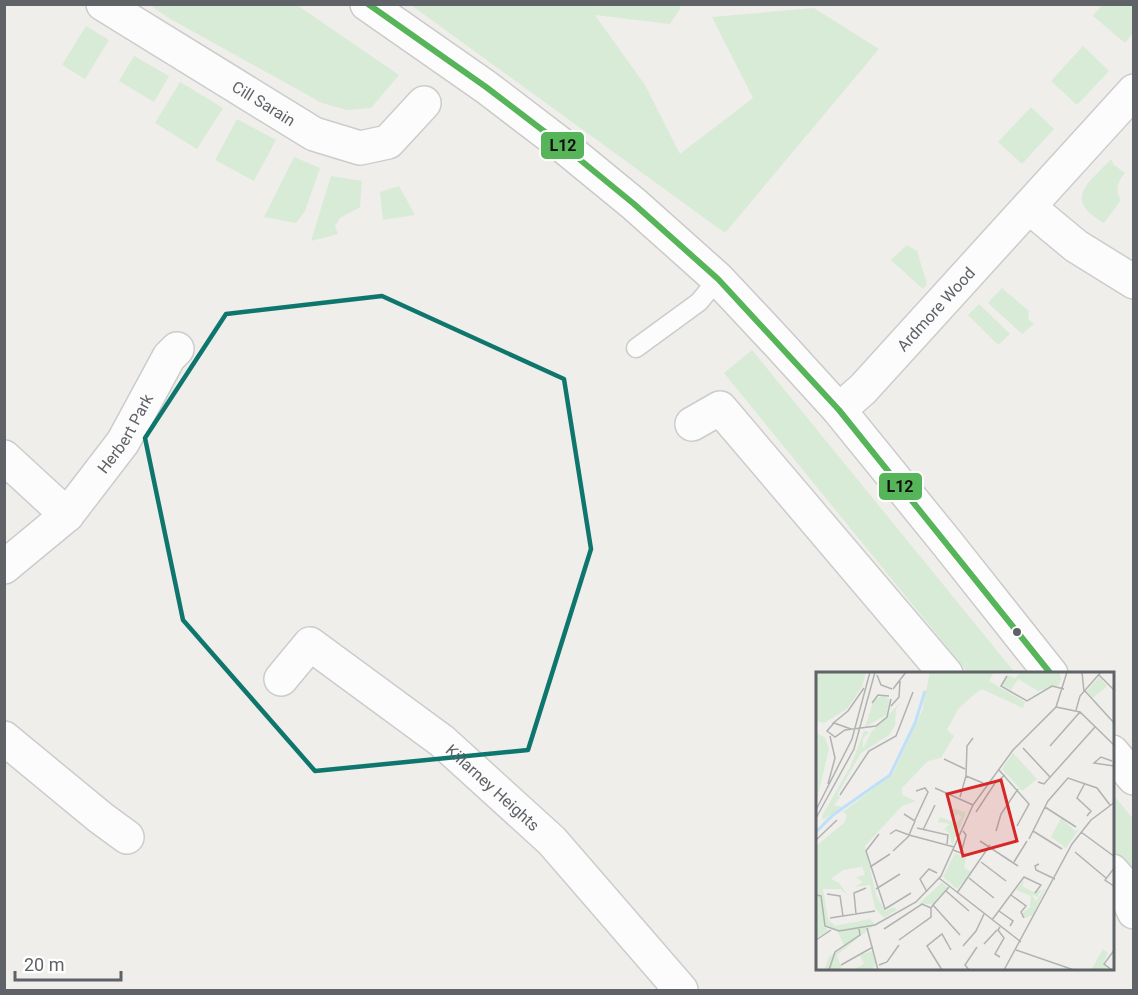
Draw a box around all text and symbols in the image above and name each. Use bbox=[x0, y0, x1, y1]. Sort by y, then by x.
street label: Cill Sarain bbox=[229, 77, 299, 130]
line badge: L12 bbox=[540, 131, 585, 160]
text: L12 bbox=[549, 136, 577, 155]
street label: Ardmore Wood bbox=[893, 263, 979, 355]
street label: Herbert Park bbox=[94, 390, 158, 477]
line badge: L12 bbox=[878, 472, 923, 501]
text: L12 bbox=[886, 477, 914, 496]
unlabelled marker bbox=[1011, 626, 1023, 638]
inset map bbox=[816, 672, 1114, 971]
street label: Killarney Heights bbox=[442, 740, 543, 835]
scale bar bbox=[15, 944, 122, 982]
text: 20 m bbox=[24, 954, 64, 975]

